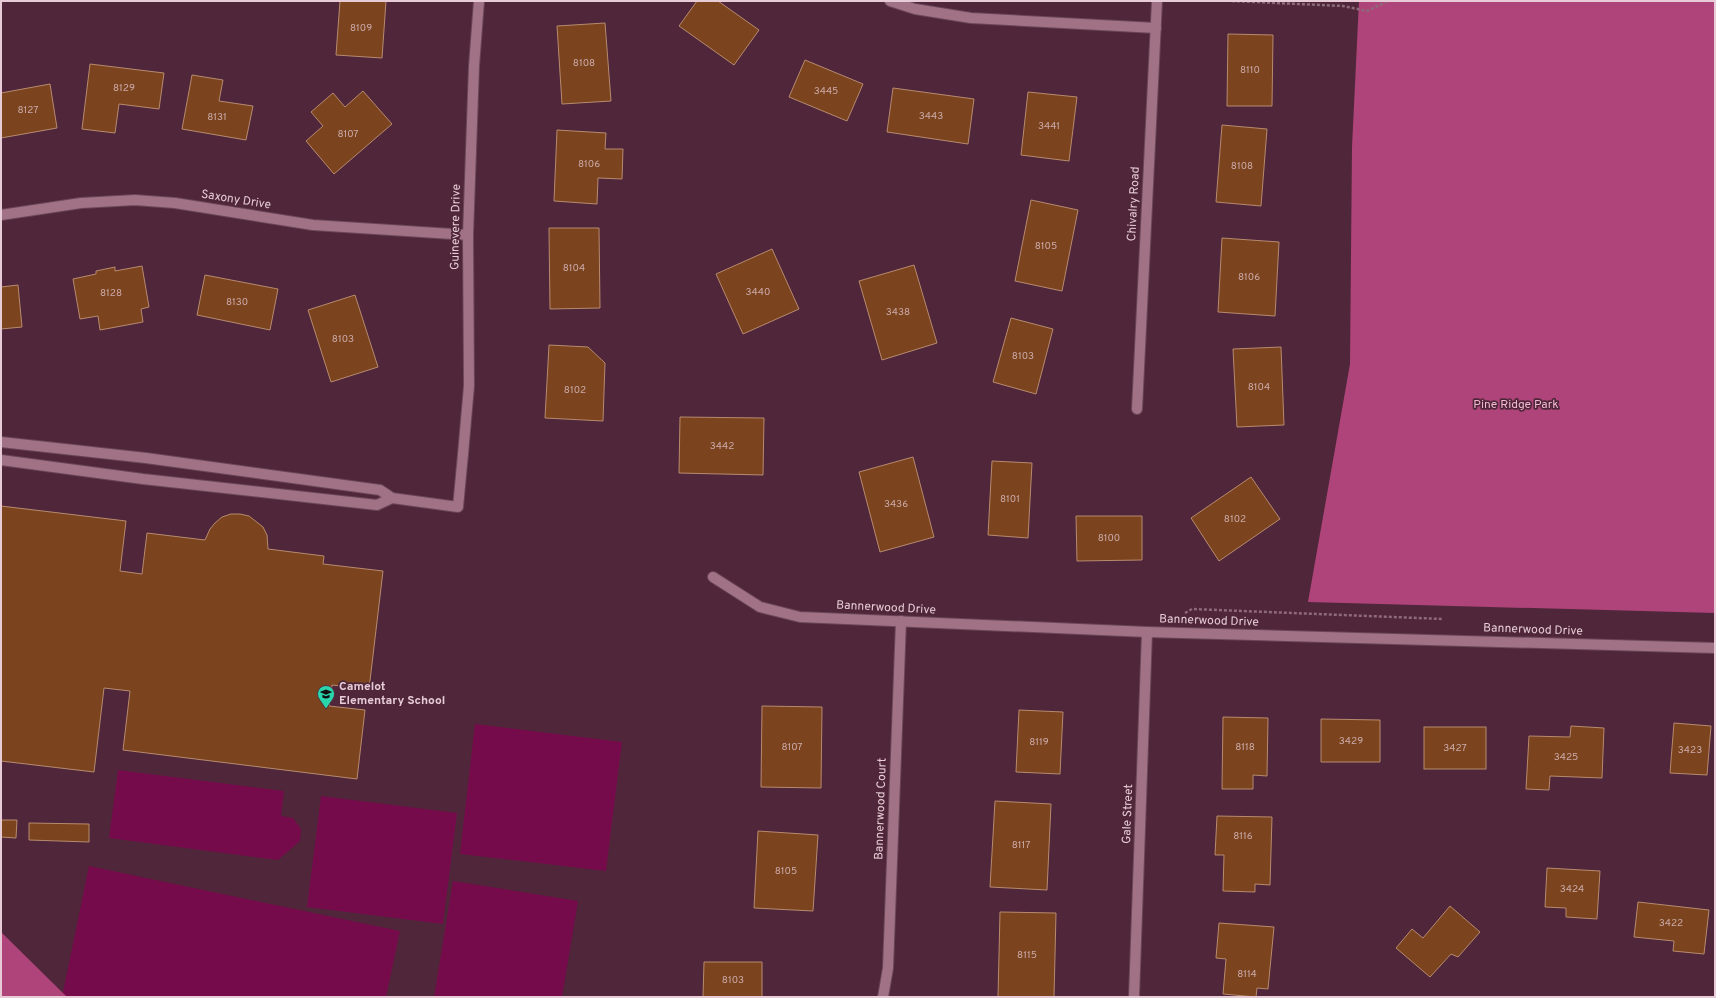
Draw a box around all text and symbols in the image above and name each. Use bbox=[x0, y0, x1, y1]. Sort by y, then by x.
house number: 8109 bbox=[350, 22, 372, 35]
house number: 8108 bbox=[573, 57, 595, 70]
house number: 8110 bbox=[1240, 64, 1260, 77]
house number: 8129 bbox=[113, 82, 135, 95]
house number: 3445 bbox=[814, 85, 838, 98]
house number: 8127 bbox=[17, 104, 39, 117]
house number: 3443 bbox=[919, 110, 943, 123]
house number: 8131 bbox=[207, 111, 227, 124]
house number: 3441 bbox=[1038, 120, 1060, 133]
house number: 8107 bbox=[337, 128, 359, 141]
house number: 8106 bbox=[578, 158, 600, 171]
house number: 8108 bbox=[1231, 160, 1253, 173]
street label: Chivalry Road bbox=[1124, 166, 1144, 242]
street label: Guinevere Drive bbox=[447, 184, 465, 270]
street label: Saxony Drive bbox=[200, 187, 272, 213]
house number: 8105 bbox=[1035, 240, 1057, 253]
house number: 8104 bbox=[563, 262, 585, 275]
house number: 8106 bbox=[1238, 271, 1260, 284]
house number: 3440 bbox=[746, 286, 770, 299]
house number: 8128 bbox=[100, 287, 122, 300]
house number: 8130 bbox=[226, 296, 248, 309]
house number: 3438 bbox=[886, 306, 910, 319]
house number: 8103 bbox=[332, 333, 354, 346]
house number: 8103 bbox=[1012, 350, 1034, 363]
house number: 8104 bbox=[1248, 381, 1270, 394]
house number: 8102 bbox=[564, 384, 586, 397]
park label: Pine Ridge Park bbox=[1473, 397, 1559, 413]
house number: 3442 bbox=[710, 440, 734, 453]
house number: 8101 bbox=[1000, 493, 1020, 506]
house number: 3436 bbox=[884, 498, 908, 511]
house number: 8102 bbox=[1224, 513, 1246, 526]
house number: 8100 bbox=[1098, 532, 1120, 545]
street label: Bannerwood Drive bbox=[836, 597, 936, 619]
street label: Bannerwood Drive bbox=[1159, 611, 1259, 631]
street label: Bannerwood Drive bbox=[1483, 620, 1583, 640]
place label: Camelot Elementary School bbox=[339, 679, 445, 709]
school or university icon: Camelot Elementary School bbox=[316, 684, 336, 709]
house number: 3429 bbox=[1339, 735, 1363, 748]
house number: 8119 bbox=[1029, 736, 1049, 749]
house number: 8107 bbox=[781, 741, 803, 754]
house number: 8118 bbox=[1235, 741, 1255, 754]
house number: 3427 bbox=[1443, 742, 1467, 755]
house number: 3423 bbox=[1678, 744, 1702, 757]
house number: 3425 bbox=[1554, 751, 1578, 764]
street label: Bannerwood Court bbox=[871, 758, 891, 860]
street label: Gale Street bbox=[1119, 784, 1137, 844]
house number: 8116 bbox=[1233, 830, 1253, 843]
house number: 8117 bbox=[1012, 839, 1030, 852]
house number: 8105 bbox=[775, 865, 797, 878]
house number: 3424 bbox=[1560, 883, 1584, 896]
house number: 3422 bbox=[1659, 917, 1683, 930]
house number: 8115 bbox=[1017, 949, 1037, 962]
house number: 8114 bbox=[1237, 968, 1257, 981]
house number: 8103 bbox=[722, 974, 744, 987]

